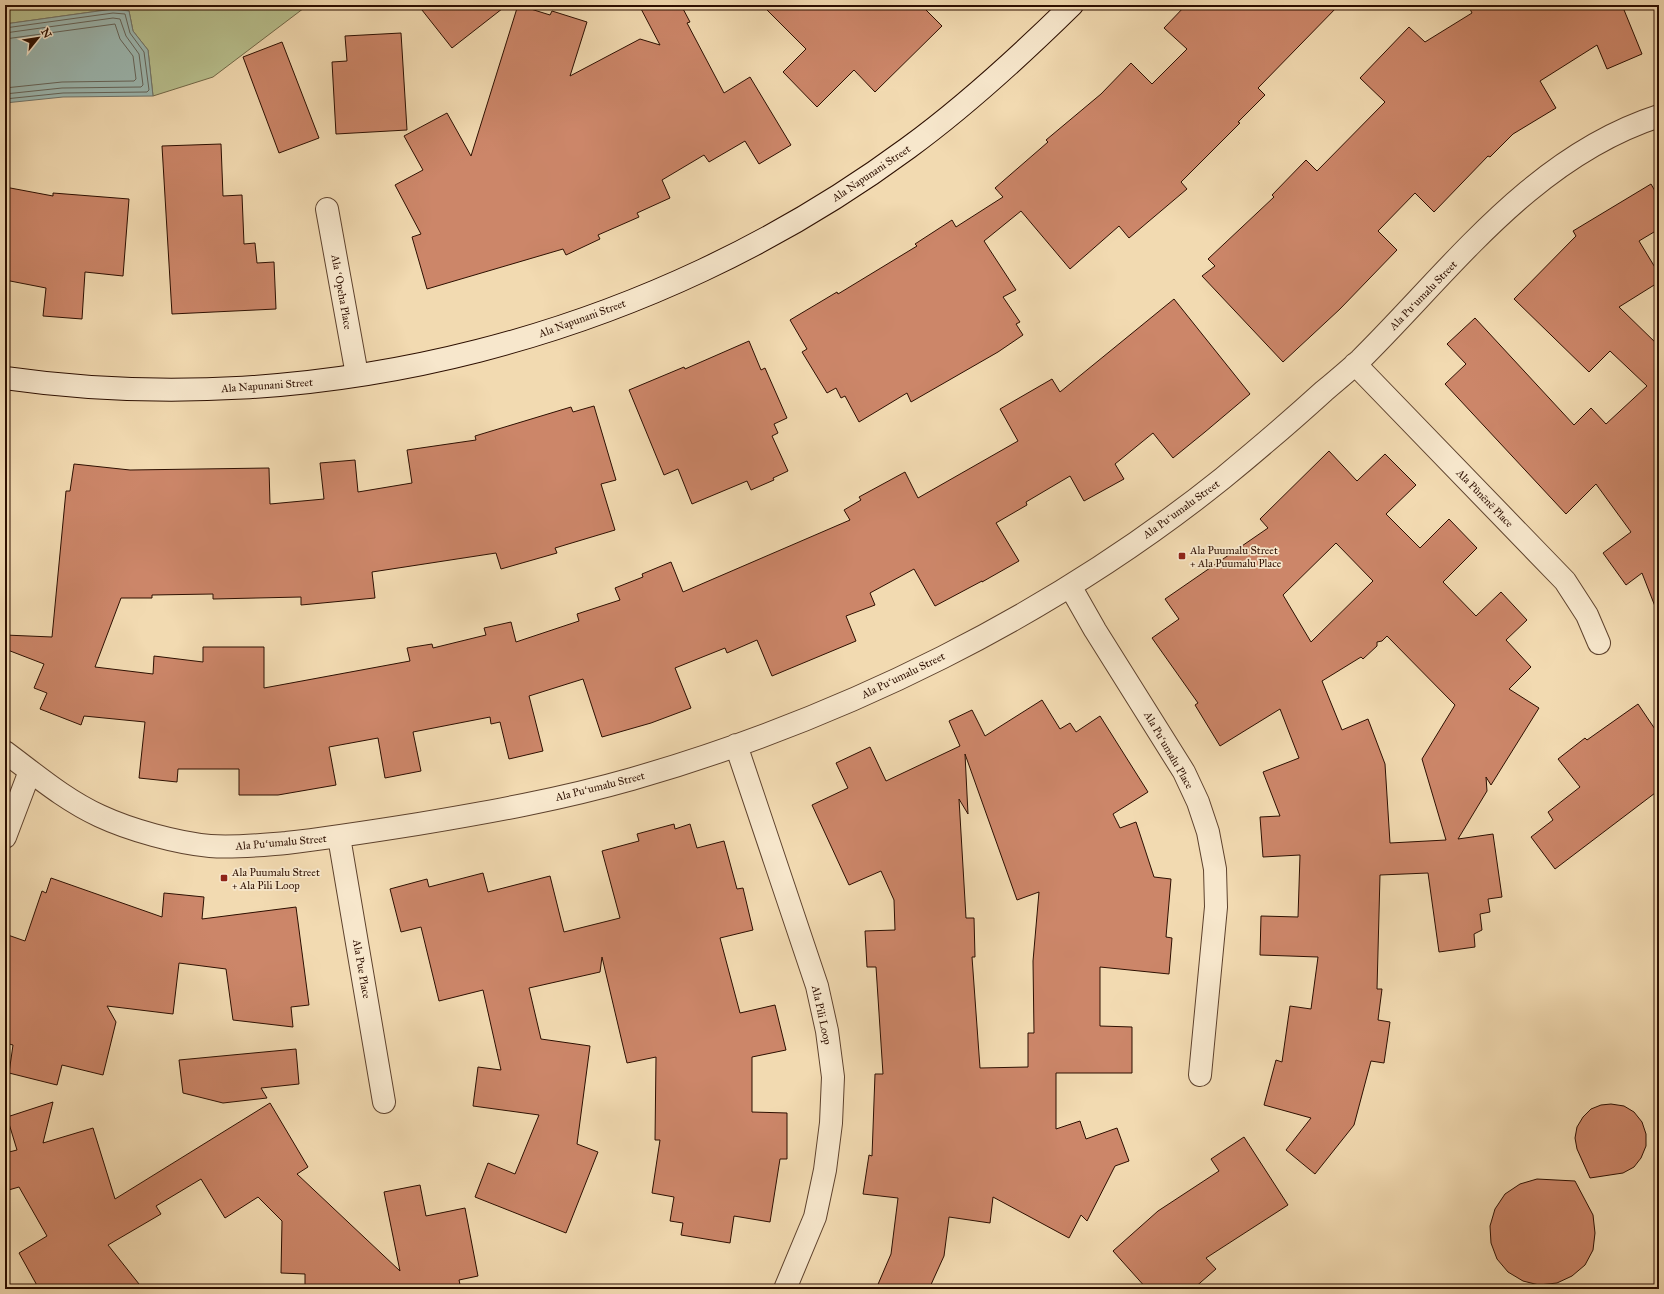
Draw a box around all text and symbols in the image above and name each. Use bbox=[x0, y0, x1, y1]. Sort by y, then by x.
north arrow bbox=[18, 18, 58, 58]
text: N bbox=[38, 26, 55, 41]
street label: Ala Napunani Street bbox=[829, 142, 913, 205]
street label: Ala ʻOpeha Place bbox=[328, 253, 355, 331]
street label: Ala Puʻumalu Street bbox=[1386, 258, 1460, 333]
street label: Ala Napunani Street bbox=[536, 297, 628, 341]
street label: Ala Napunani Street bbox=[220, 376, 313, 395]
street label: Ala Pūnēnē Place bbox=[1453, 466, 1516, 531]
street label: Ala Puʻumalu Street bbox=[1140, 477, 1222, 542]
place label: Ala Puumalu Street + Ala Puumalu Place bbox=[1189, 544, 1282, 570]
marker: Ala Puumalu Street + Ala Puumalu Place bbox=[1177, 551, 1187, 561]
street label: Ala Puʻumalu Street bbox=[858, 650, 947, 702]
street label: Ala Puʻumalu Place bbox=[1141, 708, 1196, 792]
street label: Ala Puʻumalu Street bbox=[553, 769, 646, 804]
street label: Ala Puʻumalu Street bbox=[234, 832, 327, 853]
place label: Ala Puumalu Street + Ala Pili Loop bbox=[231, 866, 320, 892]
marker: Ala Puumalu Street + Ala Pili Loop bbox=[219, 873, 229, 883]
street label: Ala Pue Place bbox=[350, 938, 373, 1000]
street label: Ala Pili Loop bbox=[809, 983, 834, 1046]

